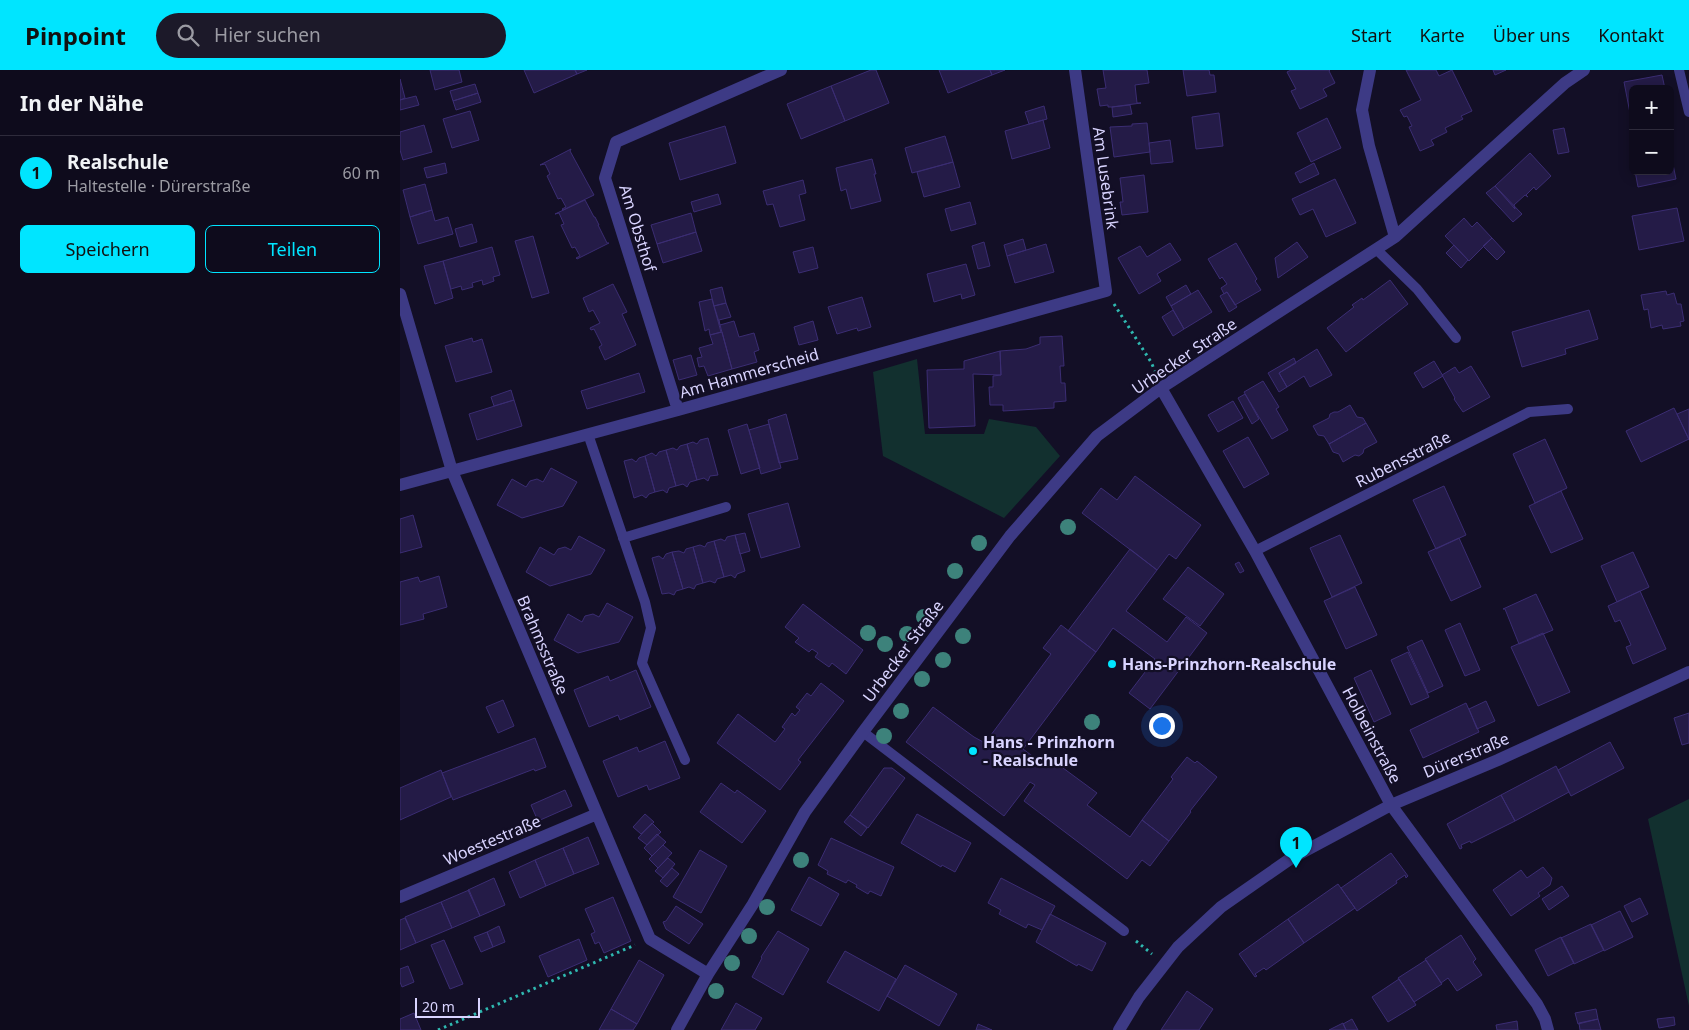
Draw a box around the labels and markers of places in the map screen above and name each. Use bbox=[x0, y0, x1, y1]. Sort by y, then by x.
place label: Hans-Prinzhorn-Realschule bbox=[1122, 653, 1336, 675]
marker: Hans-Prinzhorn-Realschule bbox=[1106, 658, 1118, 670]
place label: Hans - Prinzhorn - Realschule bbox=[983, 731, 1115, 771]
marker: Hans - Prinzhorn - Realschule bbox=[967, 745, 979, 757]
pin: 1 bbox=[1280, 827, 1312, 868]

